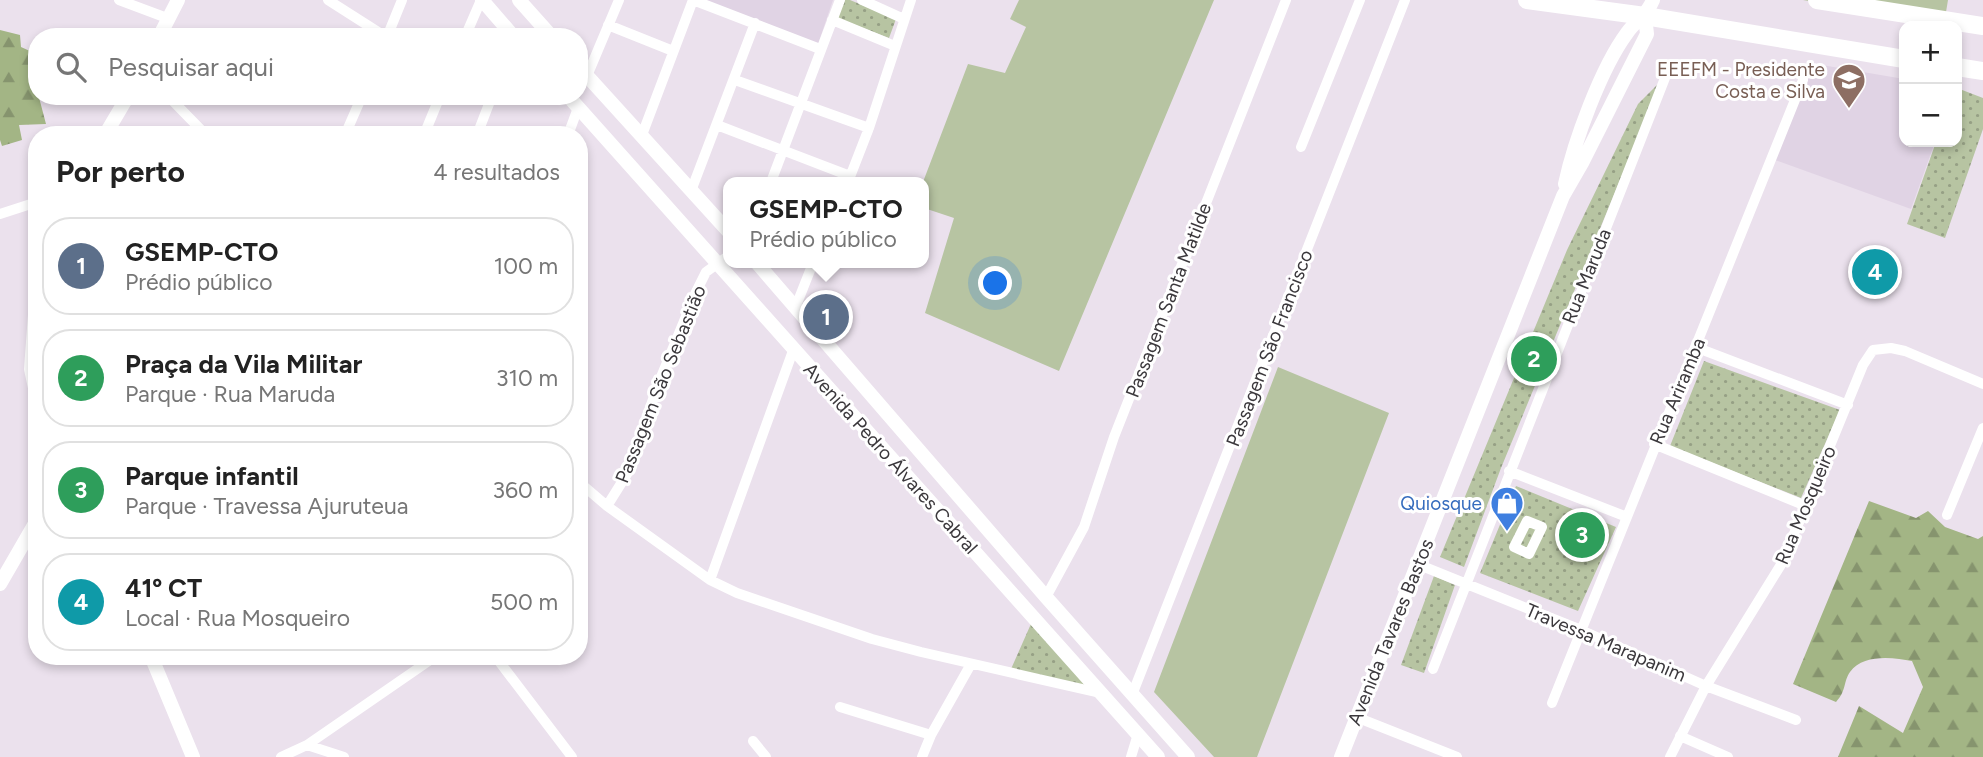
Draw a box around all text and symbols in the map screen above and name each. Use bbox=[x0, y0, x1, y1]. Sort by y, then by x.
map controls bbox=[1899, 21, 1962, 147]
button: + bbox=[1899, 21, 1962, 84]
search box bbox=[28, 28, 588, 105]
icon: search bbox=[52, 48, 90, 86]
text: Pesquisar aqui bbox=[108, 51, 274, 83]
place label: EEEFM - Presidente Costa e Silva bbox=[1657, 58, 1825, 103]
school or university icon: EEEFM - Presidente Costa e Silva bbox=[1830, 61, 1868, 110]
button: − bbox=[1899, 84, 1962, 147]
text: Por perto bbox=[56, 153, 185, 190]
text: 4 resultados bbox=[433, 158, 560, 186]
popup bbox=[723, 177, 929, 268]
text: GSEMP-CTO bbox=[749, 193, 903, 225]
street label: Passagem Santa Matilde bbox=[1121, 200, 1216, 401]
text: Prédio público bbox=[749, 225, 897, 253]
street label: Rua Maruda bbox=[1557, 225, 1616, 327]
text: GSEMP-CTO bbox=[125, 236, 278, 268]
street label: Passagem São Francisco bbox=[1221, 246, 1318, 450]
pin: 4 bbox=[1852, 246, 1898, 298]
text: 1 bbox=[76, 252, 86, 280]
text: 100 m bbox=[494, 252, 558, 280]
your location bbox=[978, 266, 1012, 300]
text: Prédio público bbox=[125, 268, 273, 296]
street label: Passagem São Sebastião bbox=[610, 282, 711, 486]
pin: 1 bbox=[803, 291, 849, 343]
pin: 2 bbox=[1511, 333, 1557, 385]
street label: Rua Ariramba bbox=[1645, 334, 1710, 448]
text: Praça da Vila Militar bbox=[125, 348, 362, 380]
street label: Avenida Pedro Álvares Cabral bbox=[799, 358, 983, 559]
text: 2 bbox=[74, 364, 88, 392]
text: 310 m bbox=[496, 364, 558, 392]
text: Parque · Rua Maruda bbox=[125, 380, 335, 408]
street label: Rua Mosqueiro bbox=[1770, 442, 1841, 568]
text: Parque infantil bbox=[125, 460, 299, 492]
text: 3 bbox=[75, 476, 87, 504]
text: 360 m bbox=[492, 476, 558, 504]
shop icon: Quiosque bbox=[1488, 484, 1526, 533]
text: Parque · Travessa Ajuruteua bbox=[125, 492, 408, 520]
place label: Quiosque bbox=[1400, 492, 1482, 515]
pin: 3 bbox=[1559, 509, 1605, 561]
street label: Avenida Tavares Bastos bbox=[1343, 536, 1438, 729]
text: 41º CT bbox=[125, 572, 202, 604]
text: 4 bbox=[74, 588, 88, 616]
text: 500 m bbox=[490, 588, 558, 616]
street label: Travessa Marapanim bbox=[1522, 598, 1689, 687]
text: Local · Rua Mosqueiro bbox=[125, 604, 350, 632]

